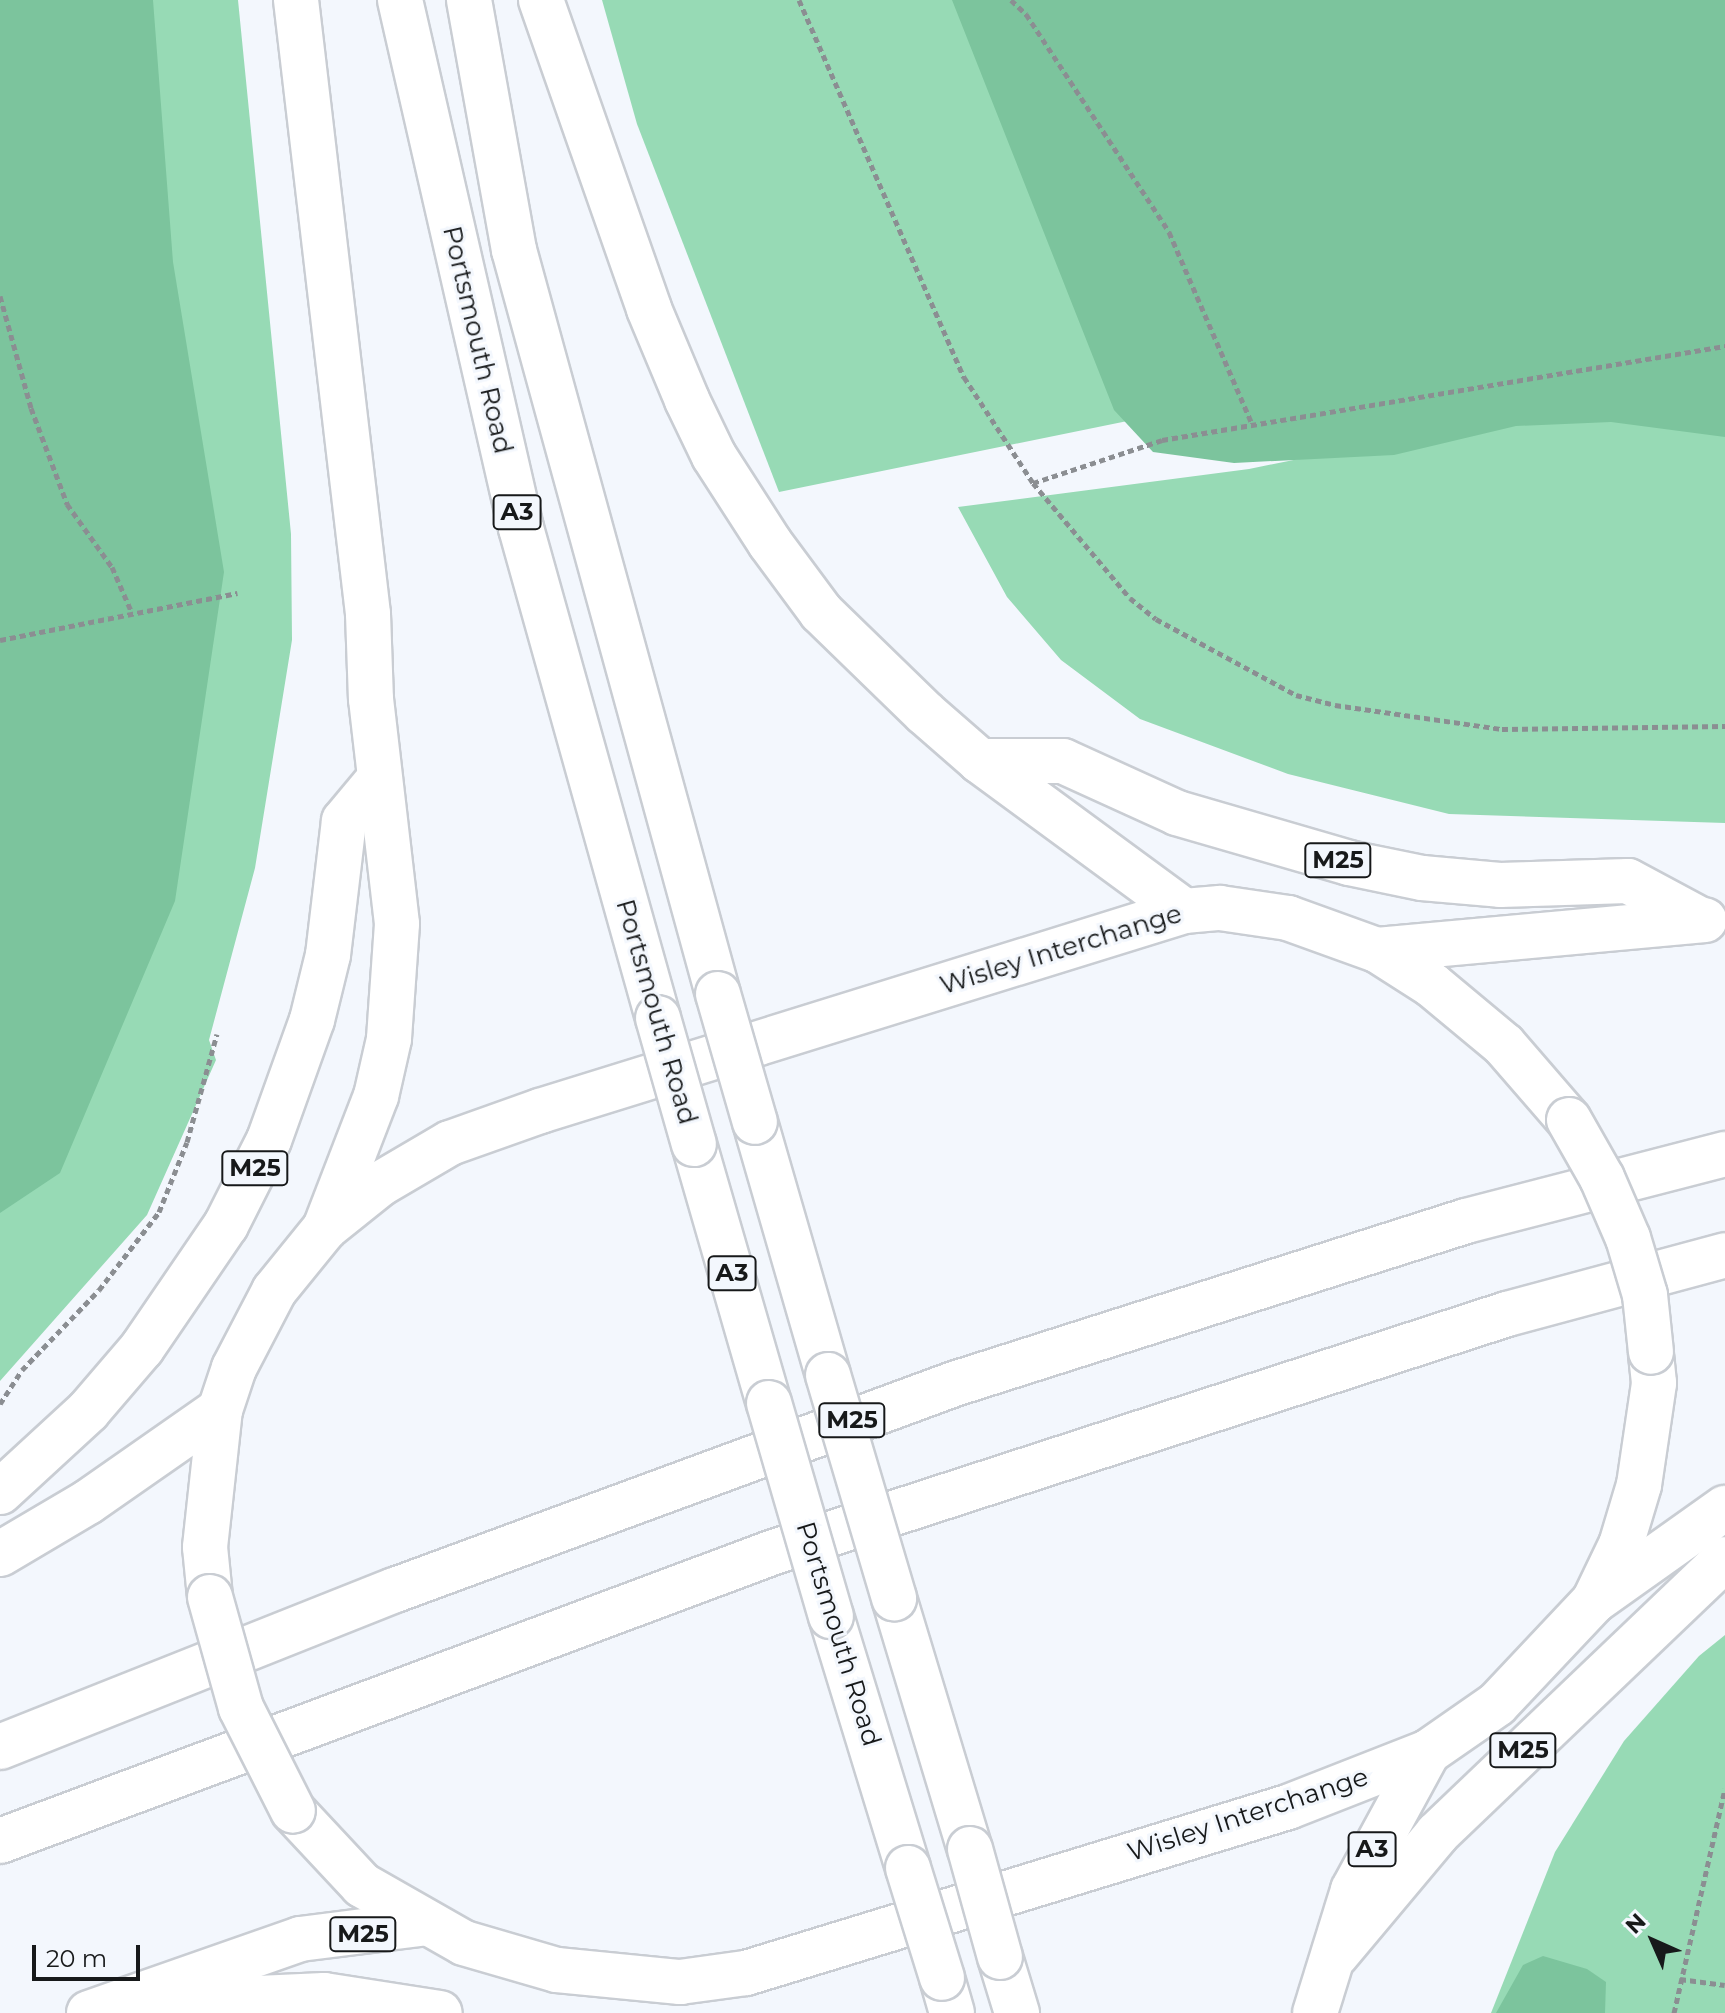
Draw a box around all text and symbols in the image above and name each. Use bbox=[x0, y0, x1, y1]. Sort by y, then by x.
street label: Portsmouth Road bbox=[436, 223, 518, 457]
road number: A3 bbox=[491, 492, 543, 532]
road number: M25 bbox=[1304, 840, 1372, 880]
street label: Portsmouth Road bbox=[609, 896, 703, 1128]
street label: Wisley Interchange bbox=[936, 898, 1186, 1002]
road number: M25 bbox=[221, 1148, 289, 1188]
road number: A3 bbox=[706, 1253, 758, 1293]
road number: M25 bbox=[818, 1400, 886, 1440]
street label: Portsmouth Road bbox=[789, 1518, 887, 1750]
road number: M25 bbox=[1489, 1730, 1557, 1770]
street label: Wisley Interchange bbox=[1124, 1761, 1372, 1869]
road number: A3 bbox=[1346, 1829, 1398, 1869]
north arrow bbox=[1613, 1901, 1693, 1981]
text: N bbox=[1620, 1908, 1652, 1940]
road number: M25 bbox=[329, 1914, 397, 1954]
scale bar bbox=[36, 1929, 144, 1979]
text: 20 m bbox=[46, 1944, 107, 1973]

